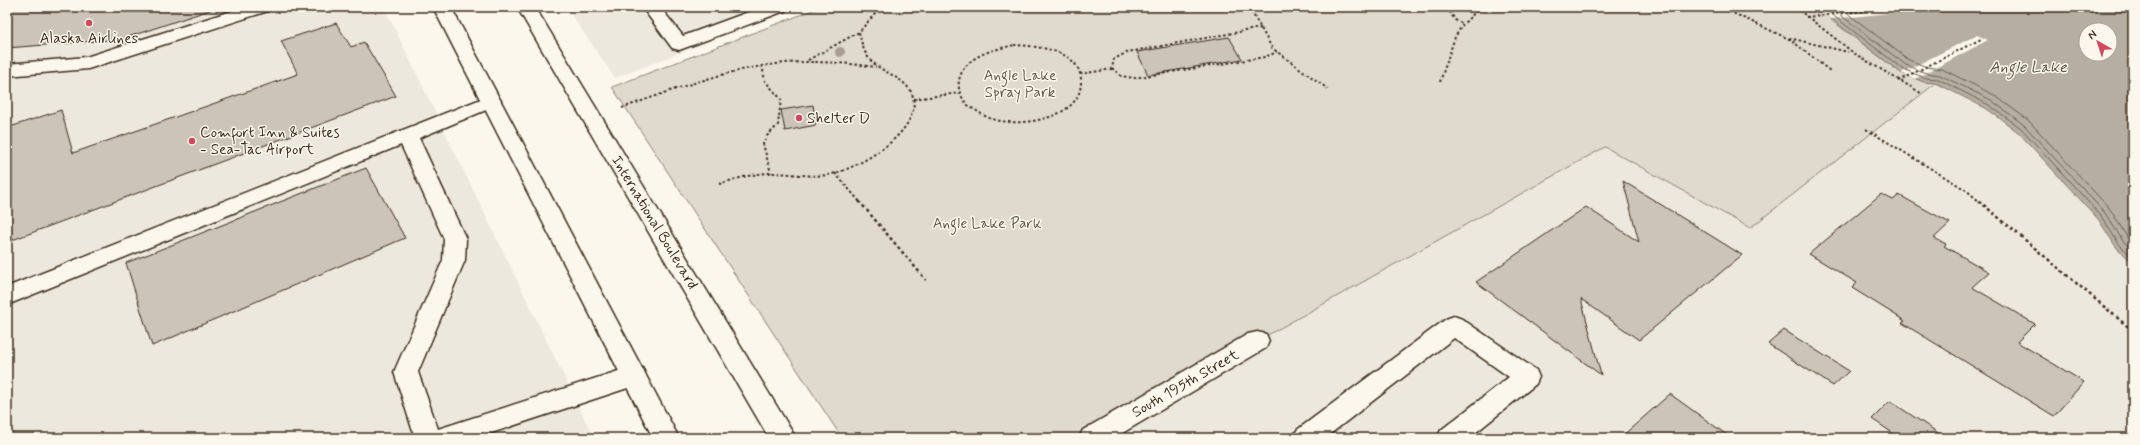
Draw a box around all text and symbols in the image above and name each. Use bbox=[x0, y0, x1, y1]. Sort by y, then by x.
marker: Alaska Airlines bbox=[84, 18, 94, 28]
north arrow bbox=[2078, 22, 2118, 62]
text: N bbox=[2085, 27, 2100, 43]
place label: Alaska Airlines bbox=[40, 29, 139, 49]
water label: Angle Lake bbox=[1989, 57, 2068, 80]
park label: Angle Lake Spray Park bbox=[984, 66, 1056, 103]
place label: Shelter D bbox=[807, 109, 870, 129]
marker: Shelter D bbox=[794, 113, 804, 123]
place label: Comfort Inn & Suites - Sea-Tac Airport bbox=[200, 123, 340, 160]
marker: Comfort Inn & Suites - Sea-Tac Airport bbox=[187, 136, 197, 146]
street label: International Boulevard bbox=[606, 152, 702, 293]
park label: Angle Lake Park bbox=[933, 214, 1042, 235]
street label: South 195th Street bbox=[1128, 345, 1243, 423]

